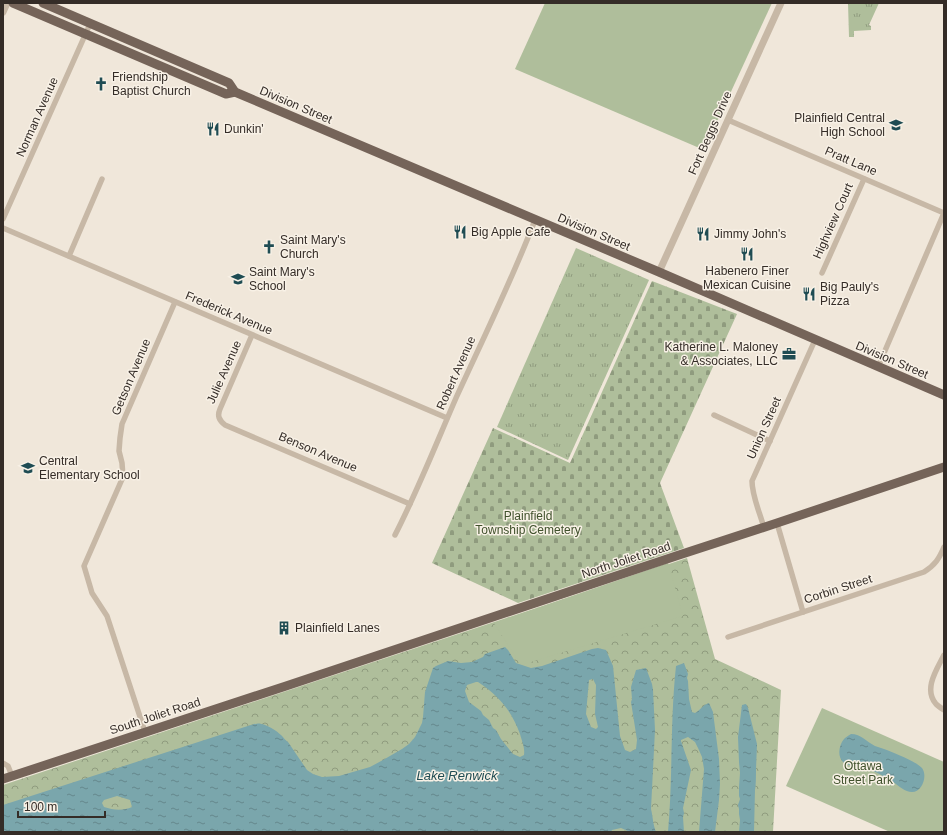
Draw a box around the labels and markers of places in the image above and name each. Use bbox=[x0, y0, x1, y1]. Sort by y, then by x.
place label: Friendship Baptist Church bbox=[112, 70, 191, 98]
church icon: Friendship Baptist Church bbox=[93, 76, 109, 92]
place label: Plainfield Central High School bbox=[794, 111, 885, 139]
school or university icon: Plainfield Central High School bbox=[888, 117, 904, 133]
restaurant icon: Dunkin' bbox=[205, 121, 221, 137]
place label: Dunkin' bbox=[224, 122, 264, 136]
restaurant icon: Big Apple Cafe bbox=[452, 224, 468, 240]
place label: Big Apple Cafe bbox=[471, 225, 551, 239]
restaurant icon: Jimmy John's bbox=[695, 226, 711, 242]
place label: Jimmy John's bbox=[714, 227, 786, 241]
place label: Saint Mary's Church bbox=[280, 233, 346, 261]
church icon: Saint Mary's Church bbox=[261, 239, 277, 255]
restaurant icon: Habenero Finer Mexican Cuisine bbox=[739, 246, 755, 262]
place label: Habenero Finer Mexican Cuisine bbox=[703, 264, 791, 292]
place label: Saint Mary's School bbox=[249, 265, 315, 293]
school or university icon: Saint Mary's School bbox=[230, 271, 246, 287]
place label: Big Pauly's Pizza bbox=[820, 280, 879, 308]
restaurant icon: Big Pauly's Pizza bbox=[801, 286, 817, 302]
place label: Katherine L. Maloney & Associates, LLC bbox=[665, 340, 778, 368]
office icon: Katherine L. Maloney & Associates, LLC bbox=[781, 346, 797, 362]
place label: Central Elementary School bbox=[39, 454, 140, 482]
school or university icon: Central Elementary School bbox=[20, 460, 36, 476]
building icon: Plainfield Lanes bbox=[276, 620, 292, 636]
place label: Plainfield Lanes bbox=[295, 621, 380, 635]

